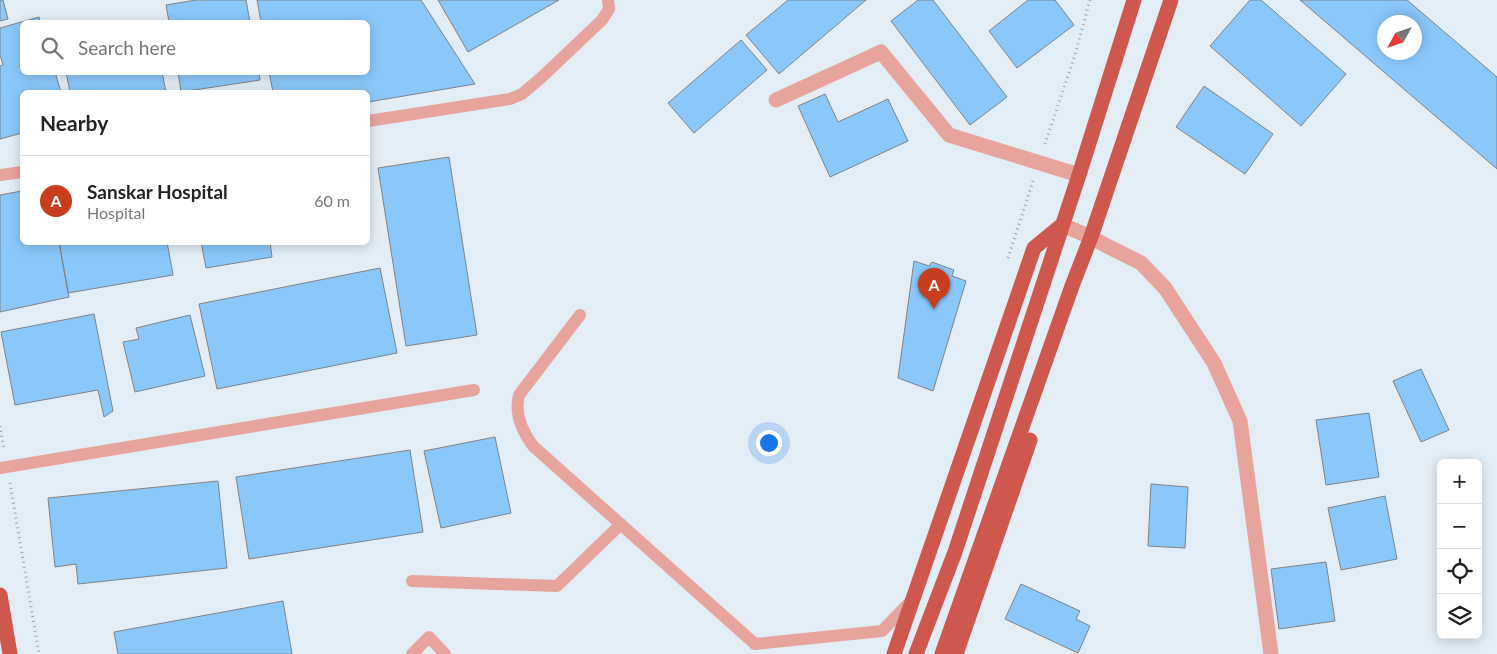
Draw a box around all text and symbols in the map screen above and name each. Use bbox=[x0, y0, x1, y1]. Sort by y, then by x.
north arrow bbox=[1377, 15, 1422, 60]
search box bbox=[20, 20, 370, 75]
icon: search bbox=[38, 34, 66, 62]
text: Search here bbox=[78, 36, 176, 59]
text: Nearby bbox=[40, 110, 108, 135]
text: Sanskar Hospital bbox=[87, 180, 228, 203]
text: A bbox=[50, 191, 62, 210]
text: 60 m bbox=[314, 191, 350, 210]
text: Hospital bbox=[87, 203, 145, 222]
pin: A bbox=[918, 268, 950, 309]
your location bbox=[756, 430, 782, 456]
map controls bbox=[1437, 459, 1482, 639]
button: + bbox=[1437, 459, 1482, 504]
button: − bbox=[1437, 504, 1482, 549]
button: locate bbox=[1437, 549, 1482, 594]
button: layers bbox=[1437, 594, 1482, 639]

